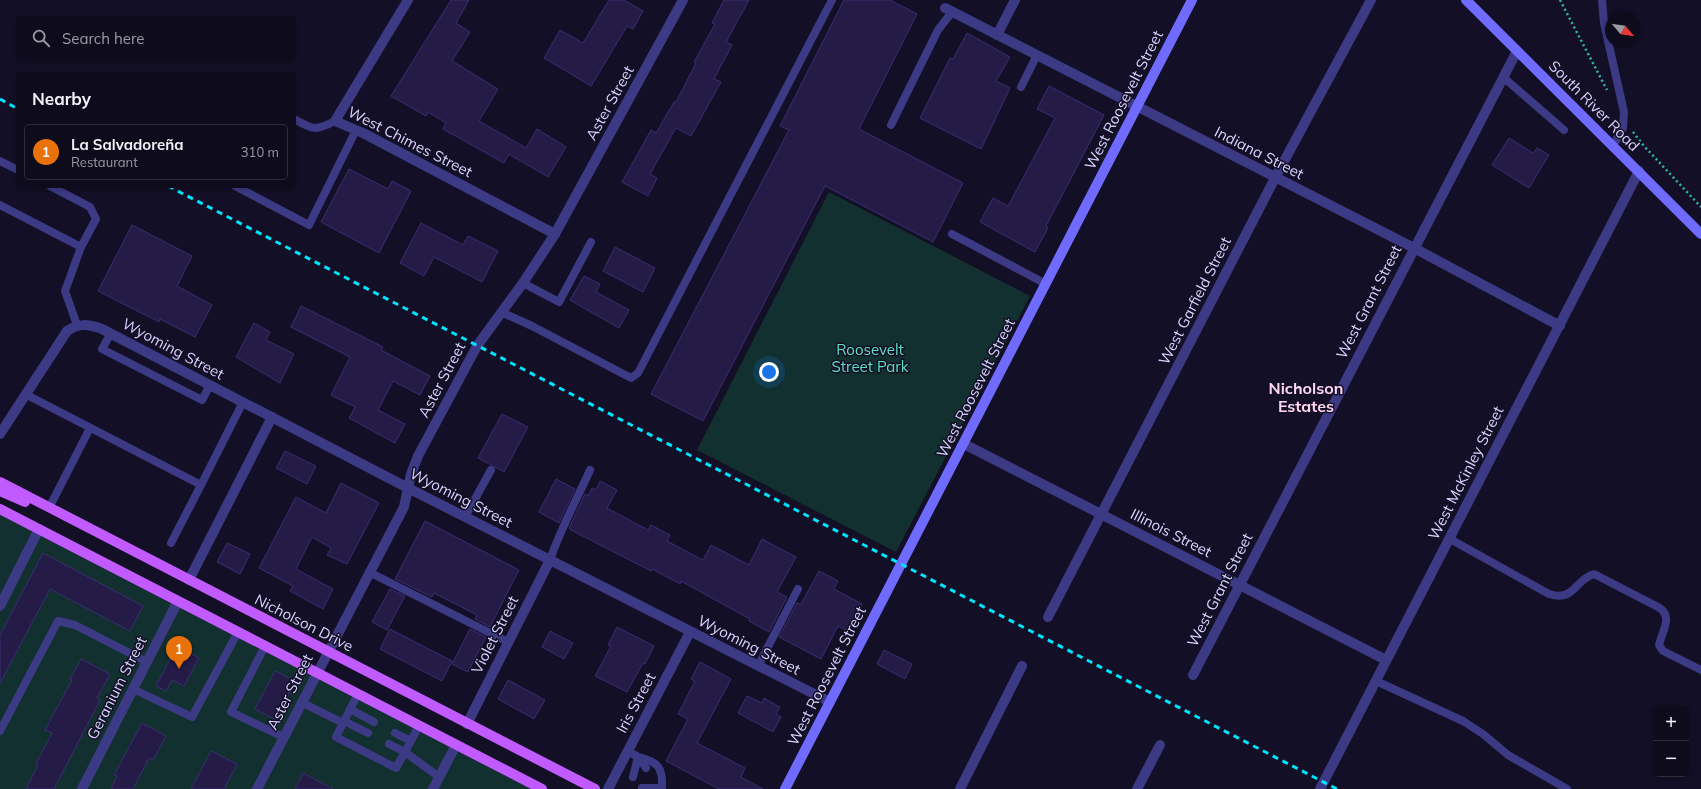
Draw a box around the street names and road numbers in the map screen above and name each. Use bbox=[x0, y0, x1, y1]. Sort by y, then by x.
street label: West Roosevelt Street bbox=[1080, 27, 1167, 173]
street label: South River Road bbox=[1545, 56, 1644, 155]
street label: Aster Street bbox=[581, 62, 638, 143]
street label: West Chimes Street bbox=[345, 102, 476, 181]
street label: Indiana Street bbox=[1212, 122, 1307, 183]
street label: West Garfield Street bbox=[1154, 234, 1235, 368]
street label: West Grant Street bbox=[1332, 242, 1405, 362]
street label: Wyoming Street bbox=[119, 314, 227, 383]
street label: West Roosevelt Street bbox=[932, 315, 1019, 461]
street label: Aster Street bbox=[414, 339, 469, 421]
street label: West McKinley Street bbox=[1424, 403, 1508, 543]
street label: Wyoming Street bbox=[407, 464, 516, 532]
street label: Illinois Street bbox=[1128, 504, 1215, 561]
street label: West Grant Street bbox=[1183, 530, 1256, 650]
street label: Nicholson Drive bbox=[252, 590, 357, 656]
street label: Violet Street bbox=[467, 593, 522, 677]
street label: West Roosevelt Street bbox=[783, 603, 870, 749]
street label: Wyoming Street bbox=[695, 611, 804, 679]
street label: Geranium Street bbox=[82, 633, 151, 742]
street label: Aster Street bbox=[262, 651, 317, 733]
street label: Iris Street bbox=[612, 669, 659, 736]

